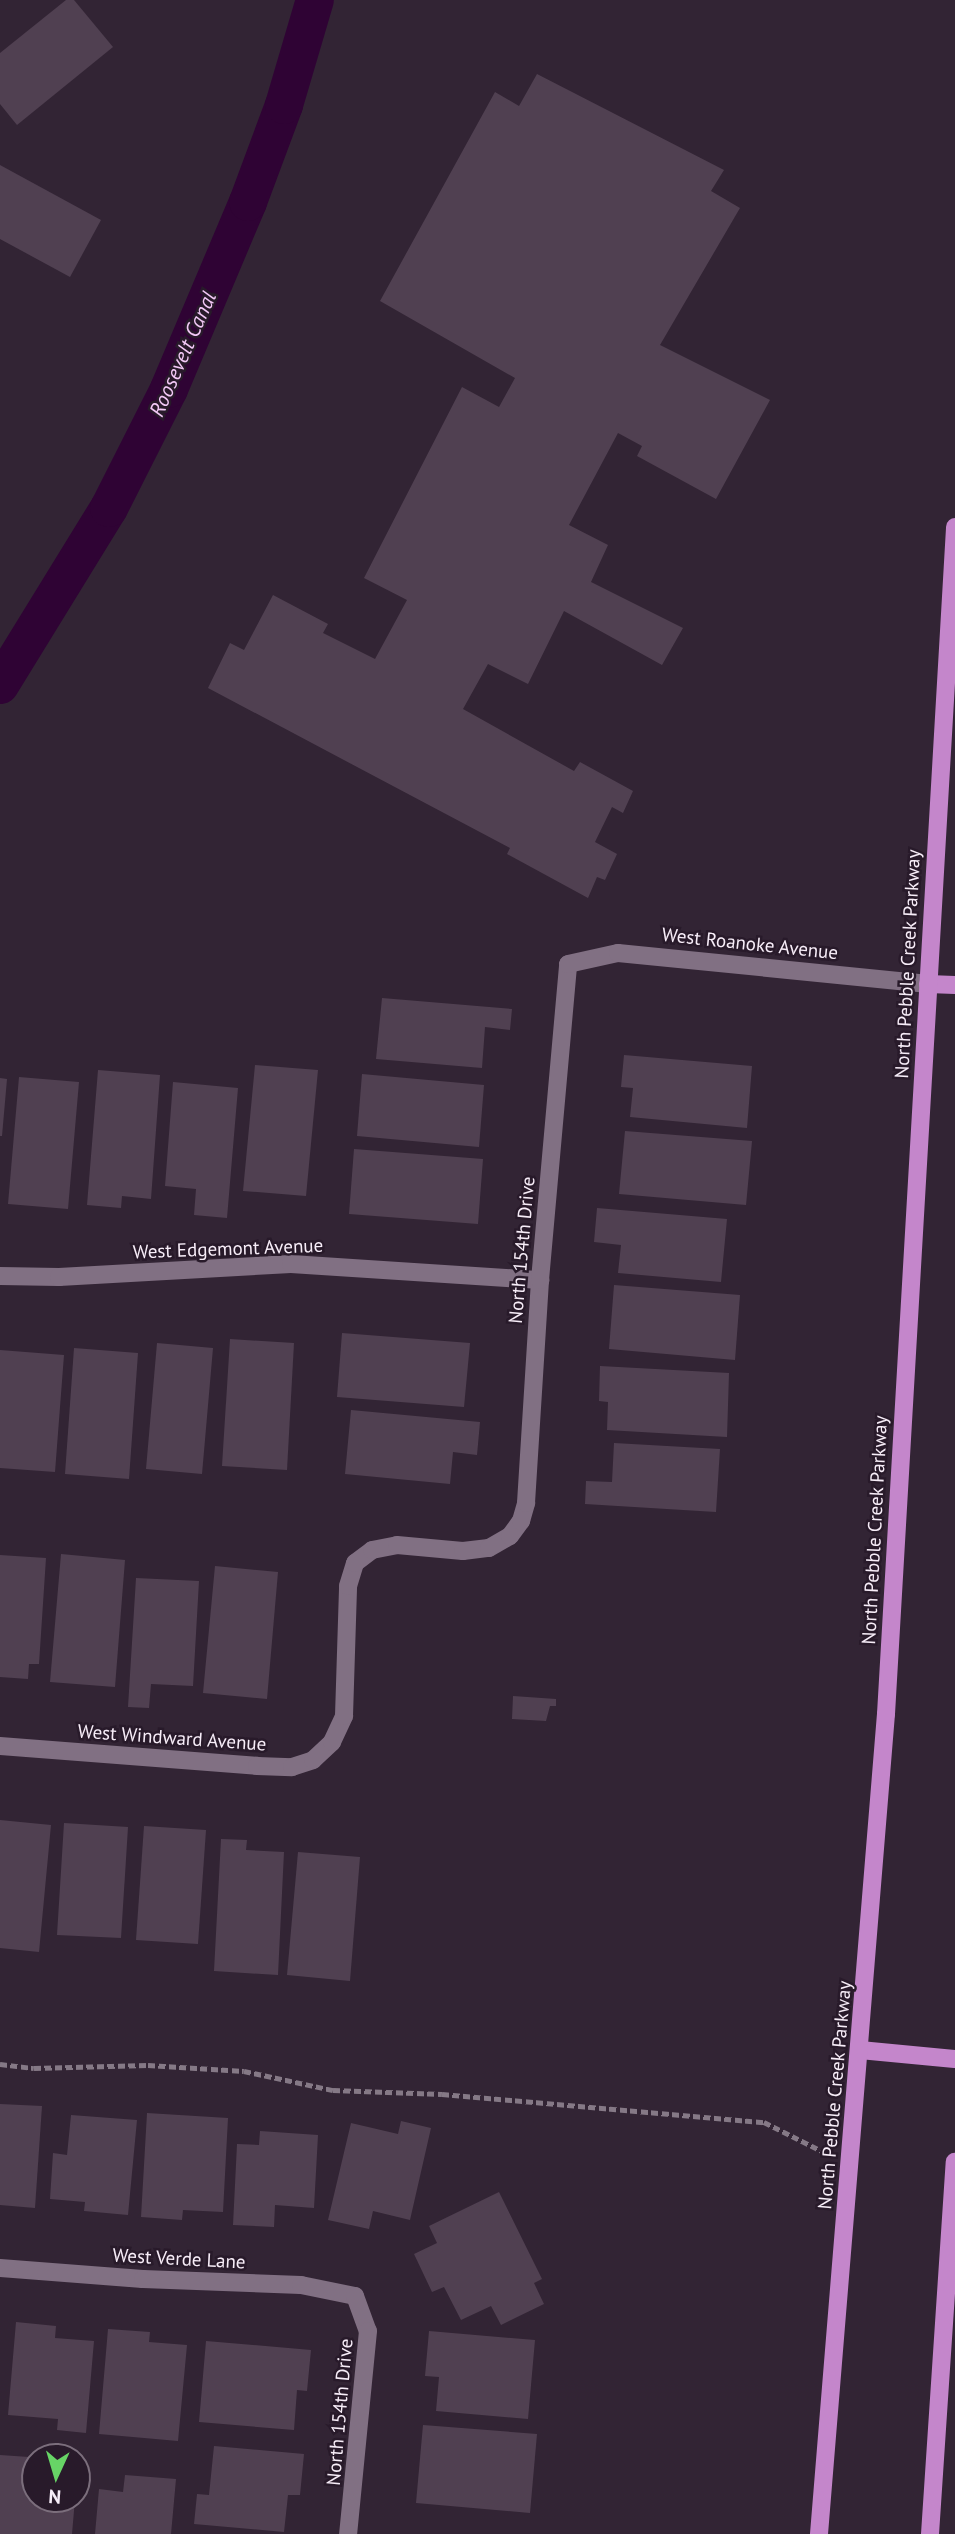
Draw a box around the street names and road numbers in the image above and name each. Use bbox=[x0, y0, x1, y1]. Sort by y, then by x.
street label: North Pebble Creek Parkway bbox=[891, 849, 925, 1079]
street label: West Roanoke Avenue bbox=[660, 923, 840, 965]
street label: North 154th Drive bbox=[504, 1176, 540, 1324]
street label: West Edgemont Avenue bbox=[132, 1234, 324, 1264]
street label: North Pebble Creek Parkway bbox=[858, 1415, 892, 1645]
street label: West Windward Avenue bbox=[76, 1720, 268, 1756]
street label: North Pebble Creek Parkway bbox=[814, 1980, 856, 2210]
street label: West Verde Lane bbox=[112, 2244, 246, 2274]
street label: North 154th Drive bbox=[322, 2338, 358, 2486]

